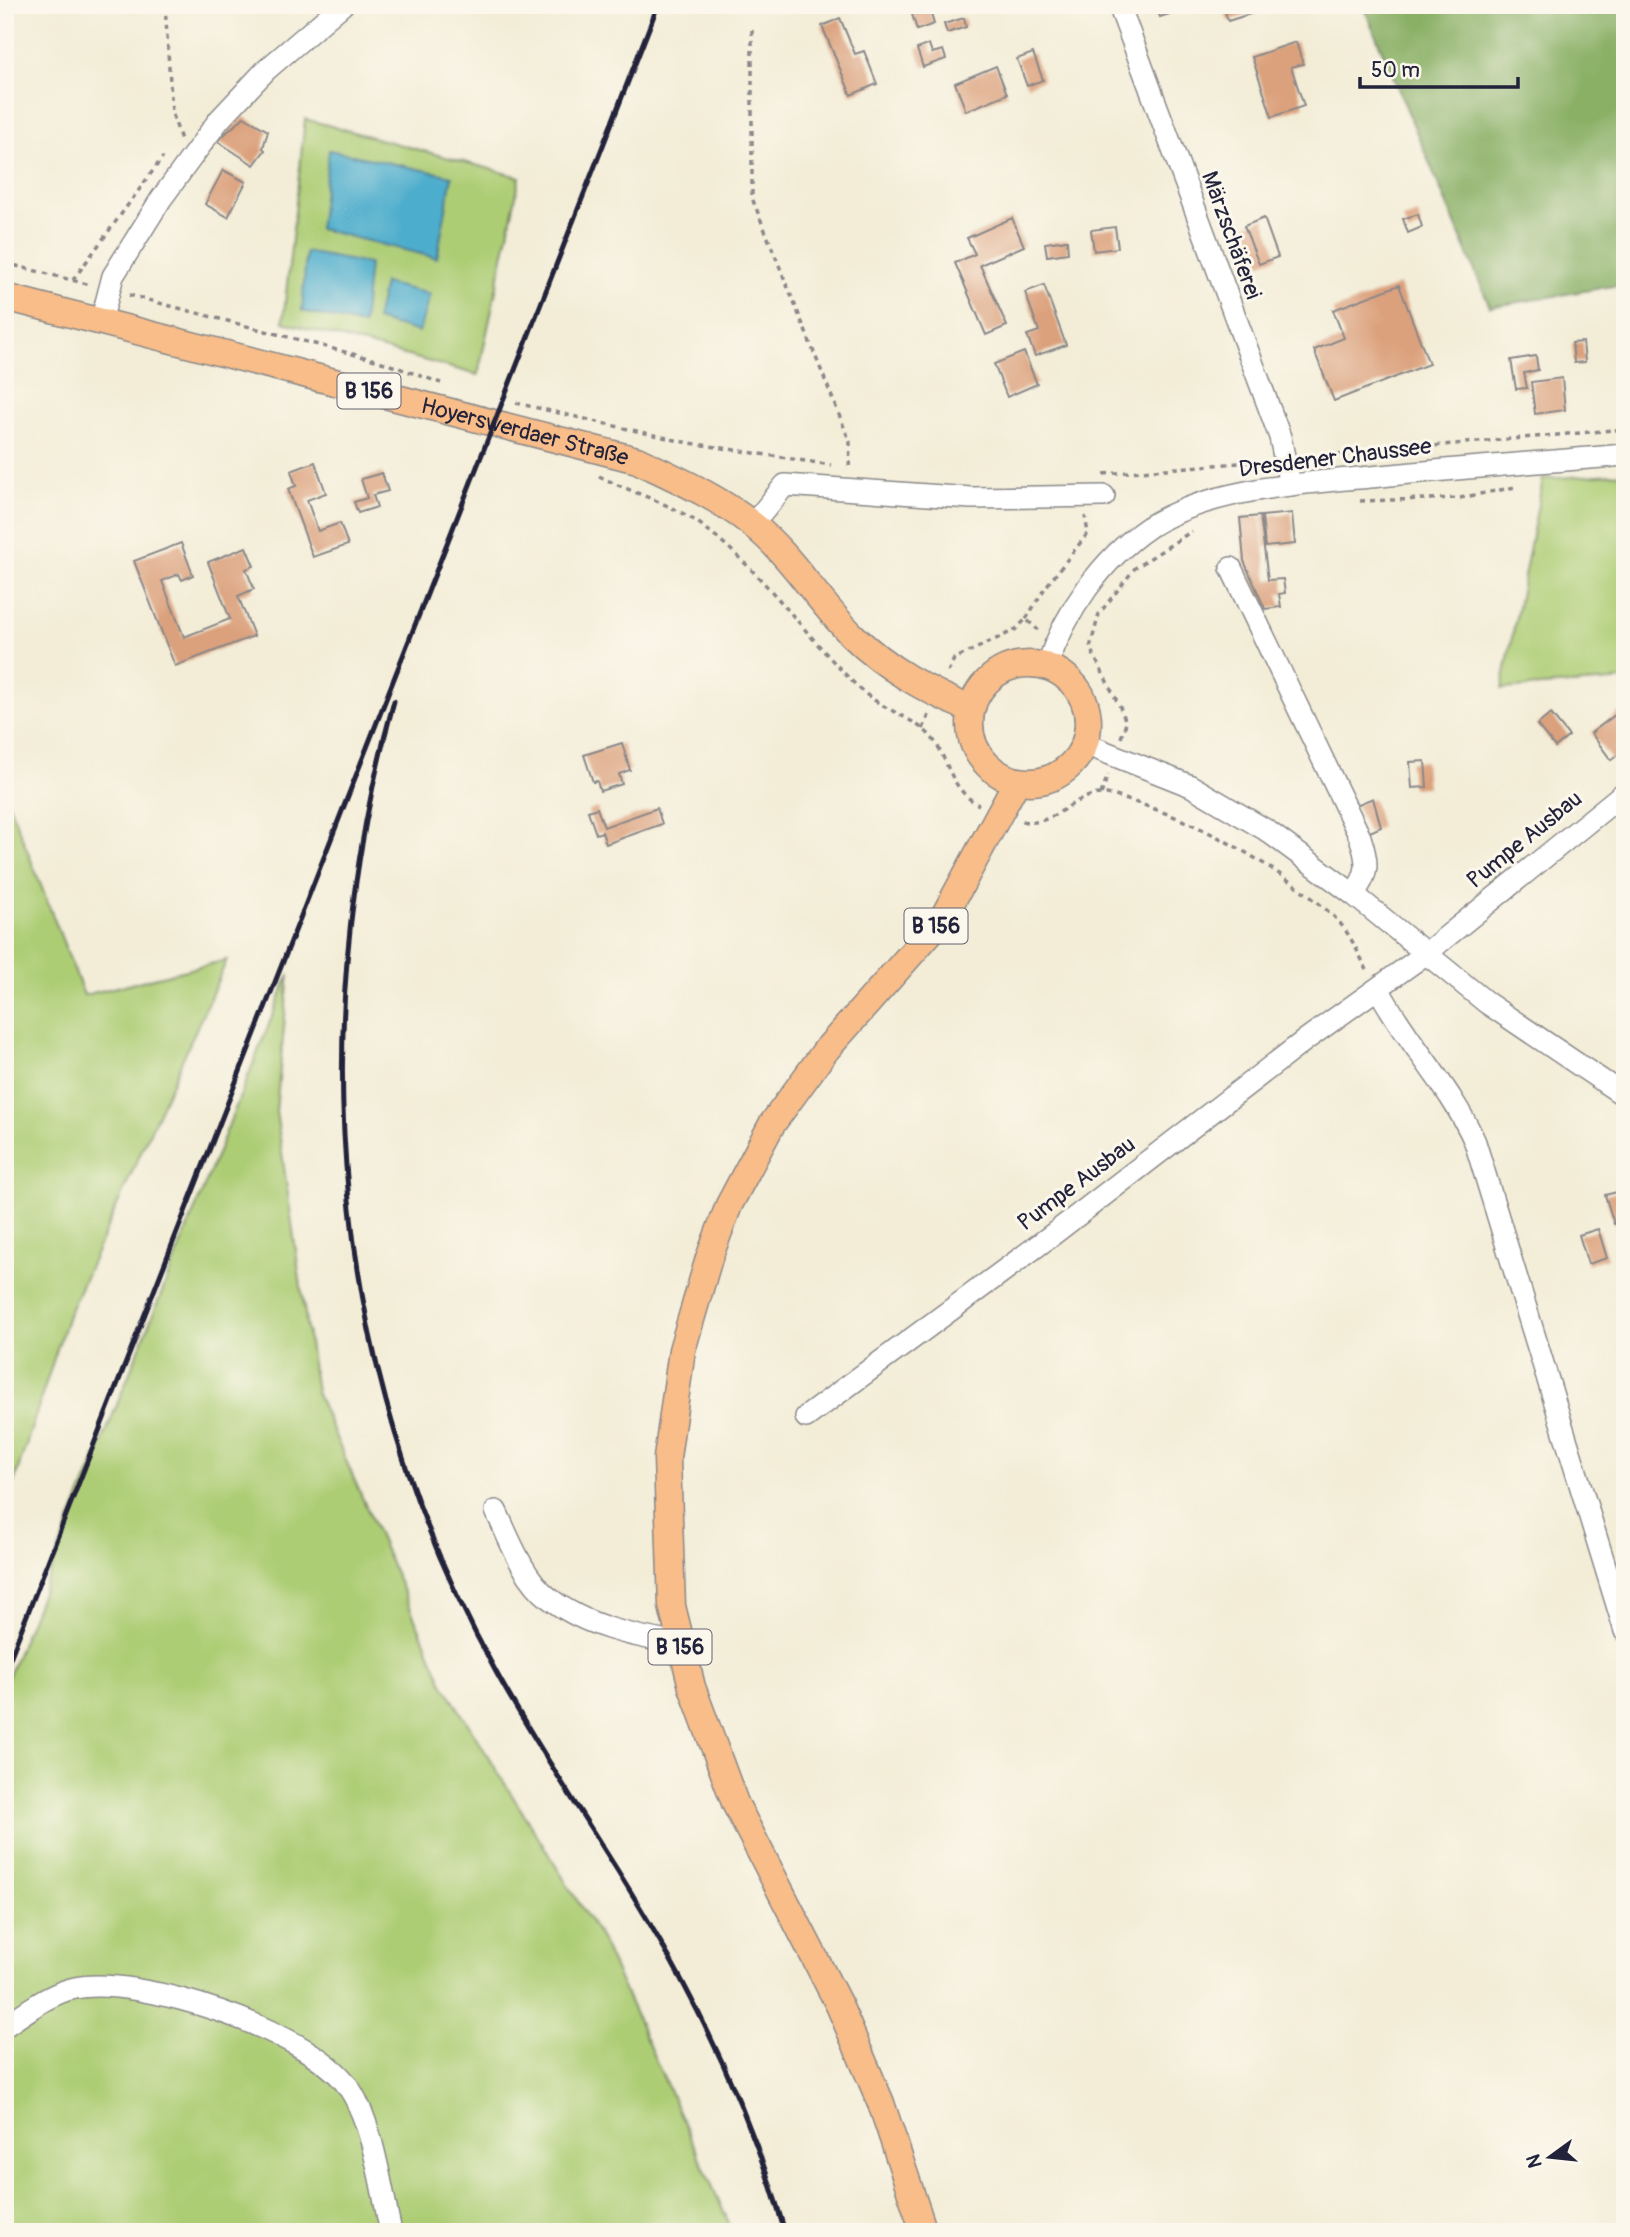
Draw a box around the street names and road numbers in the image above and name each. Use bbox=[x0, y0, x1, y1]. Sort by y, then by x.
street label: Märzschäferei bbox=[1195, 167, 1268, 303]
road number: B 156 bbox=[338, 374, 400, 408]
street label: Hoyerswerdaer Straße bbox=[418, 391, 632, 472]
street label: Dresdener Chaussee bbox=[1237, 431, 1434, 484]
street label: Pumpe Ausbau bbox=[1461, 784, 1588, 895]
road number: B 156 bbox=[904, 908, 968, 944]
street label: Pumpe Ausbau bbox=[1012, 1130, 1141, 1237]
road number: B 156 bbox=[648, 1630, 712, 1664]

